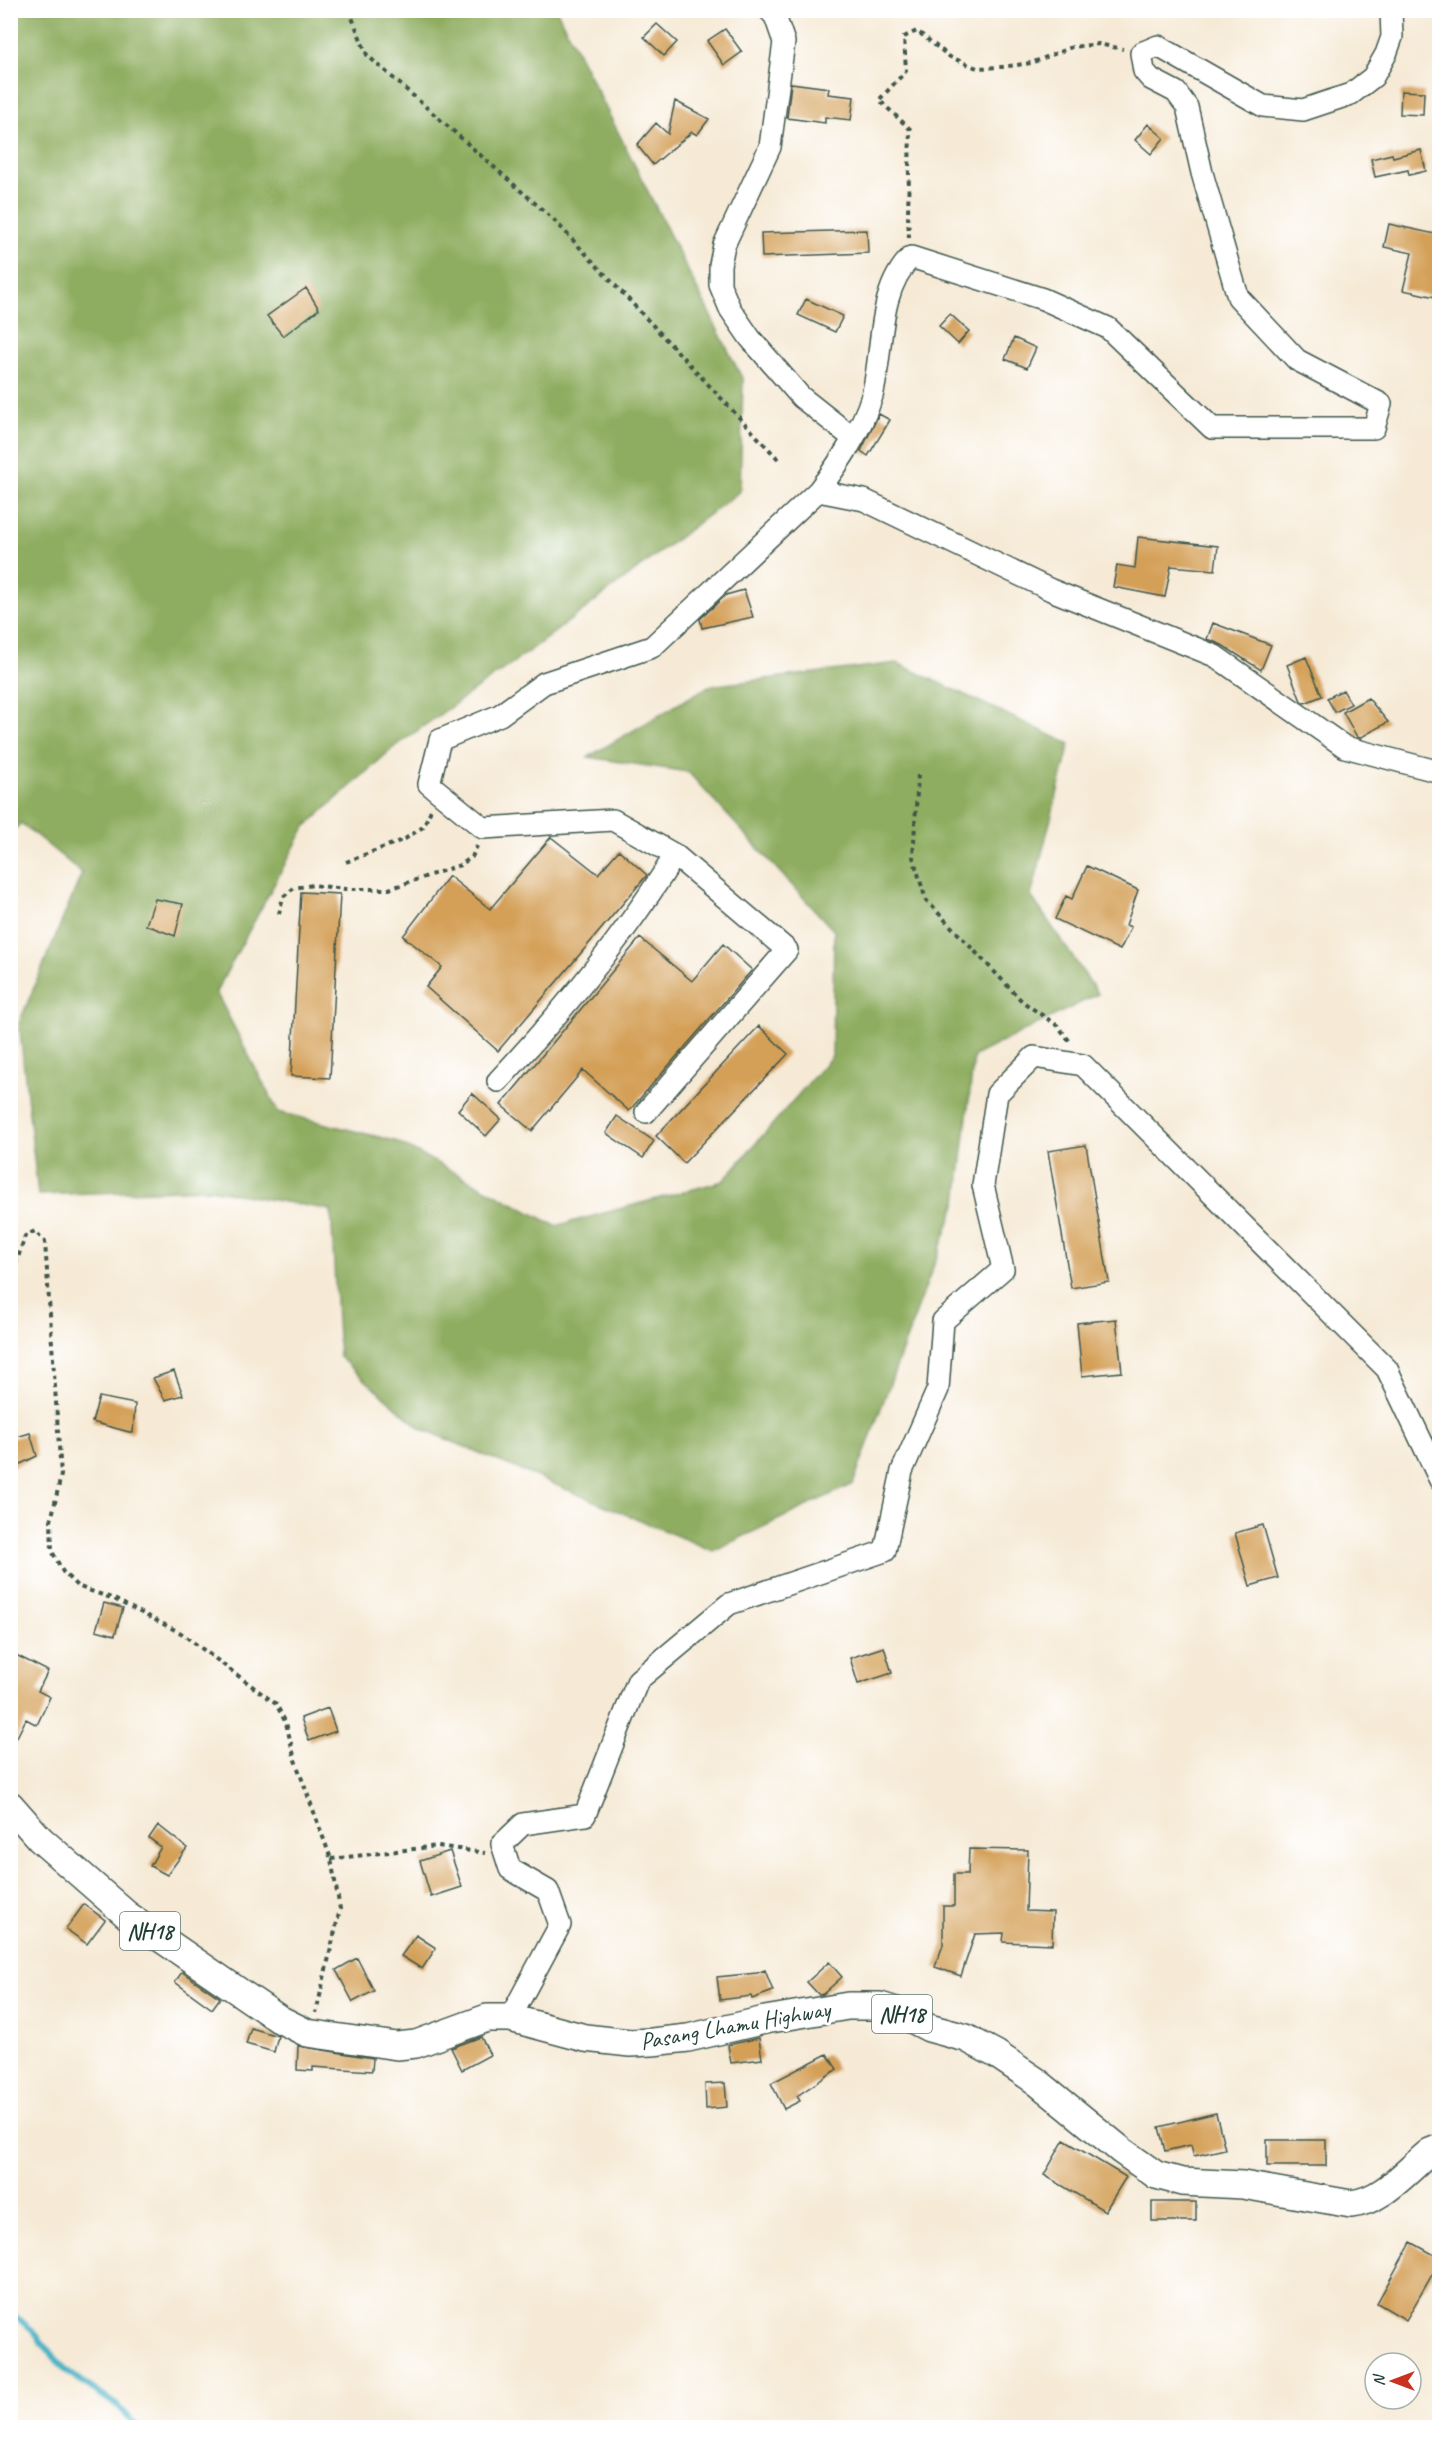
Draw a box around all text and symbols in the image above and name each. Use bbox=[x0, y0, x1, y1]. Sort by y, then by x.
road number: NH18 bbox=[120, 1912, 180, 1950]
street label: Pasang Lhamu Highway bbox=[638, 1993, 834, 2056]
road number: NH18 bbox=[872, 1995, 932, 2033]
north arrow bbox=[1363, 2351, 1423, 2411]
text: N bbox=[1369, 2373, 1389, 2386]

